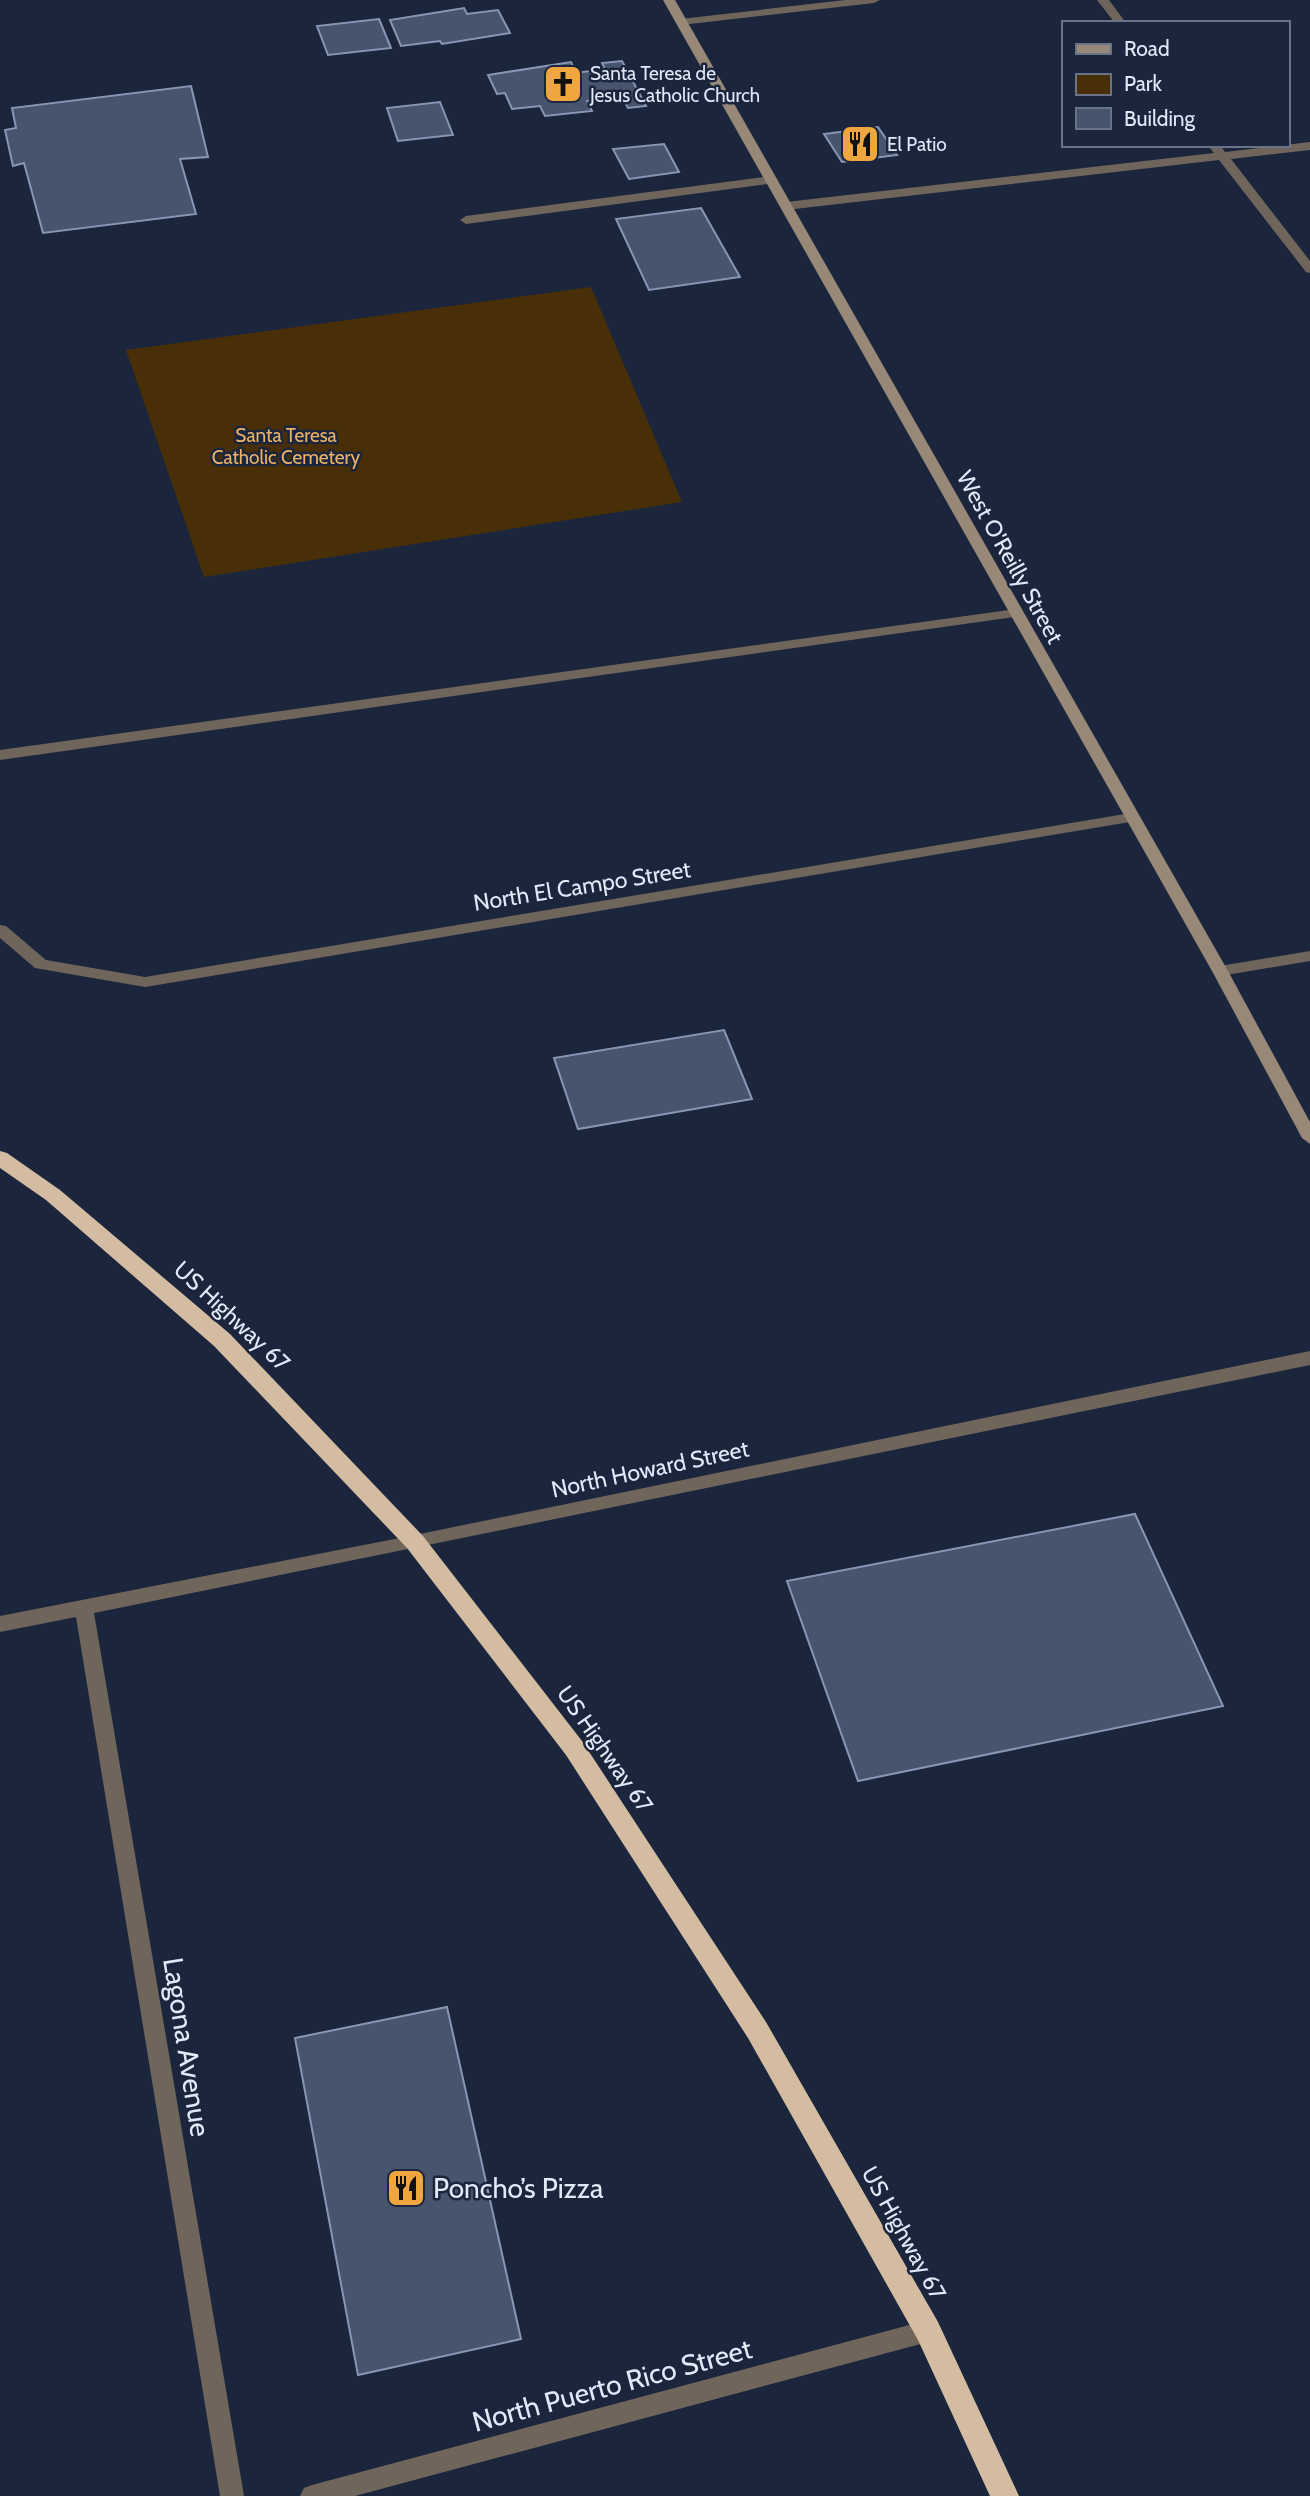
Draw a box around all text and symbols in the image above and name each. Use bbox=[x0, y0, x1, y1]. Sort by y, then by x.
legend bbox=[1062, 21, 1289, 147]
text: Road bbox=[1124, 36, 1170, 61]
place label: Santa Teresa de Jesus Catholic Church bbox=[589, 62, 760, 107]
church icon: Santa Teresa de Jesus Catholic Church bbox=[542, 63, 584, 105]
text: Park bbox=[1124, 71, 1162, 96]
text: Building bbox=[1124, 106, 1196, 131]
restaurant icon: El Patio bbox=[839, 123, 881, 165]
place label: El Patio bbox=[887, 133, 947, 156]
park label: Santa Teresa Catholic Cemetery bbox=[212, 424, 361, 469]
street label: West O'Reilly Street bbox=[951, 466, 1069, 649]
street label: North El Campo Street bbox=[471, 855, 693, 917]
street label: US Highway 67 bbox=[168, 1255, 296, 1377]
street label: North Howard Street bbox=[549, 1434, 752, 1504]
street label: US Highway 67 bbox=[551, 1680, 659, 1818]
street label: Lagona Avenue bbox=[156, 1955, 218, 2139]
street label: US Highway 67 bbox=[856, 2161, 952, 2305]
restaurant icon: Poncho’s Pizza bbox=[385, 2167, 427, 2209]
place label: Poncho’s Pizza bbox=[433, 2171, 604, 2205]
street label: North Puerto Rico Street bbox=[468, 2331, 756, 2439]

